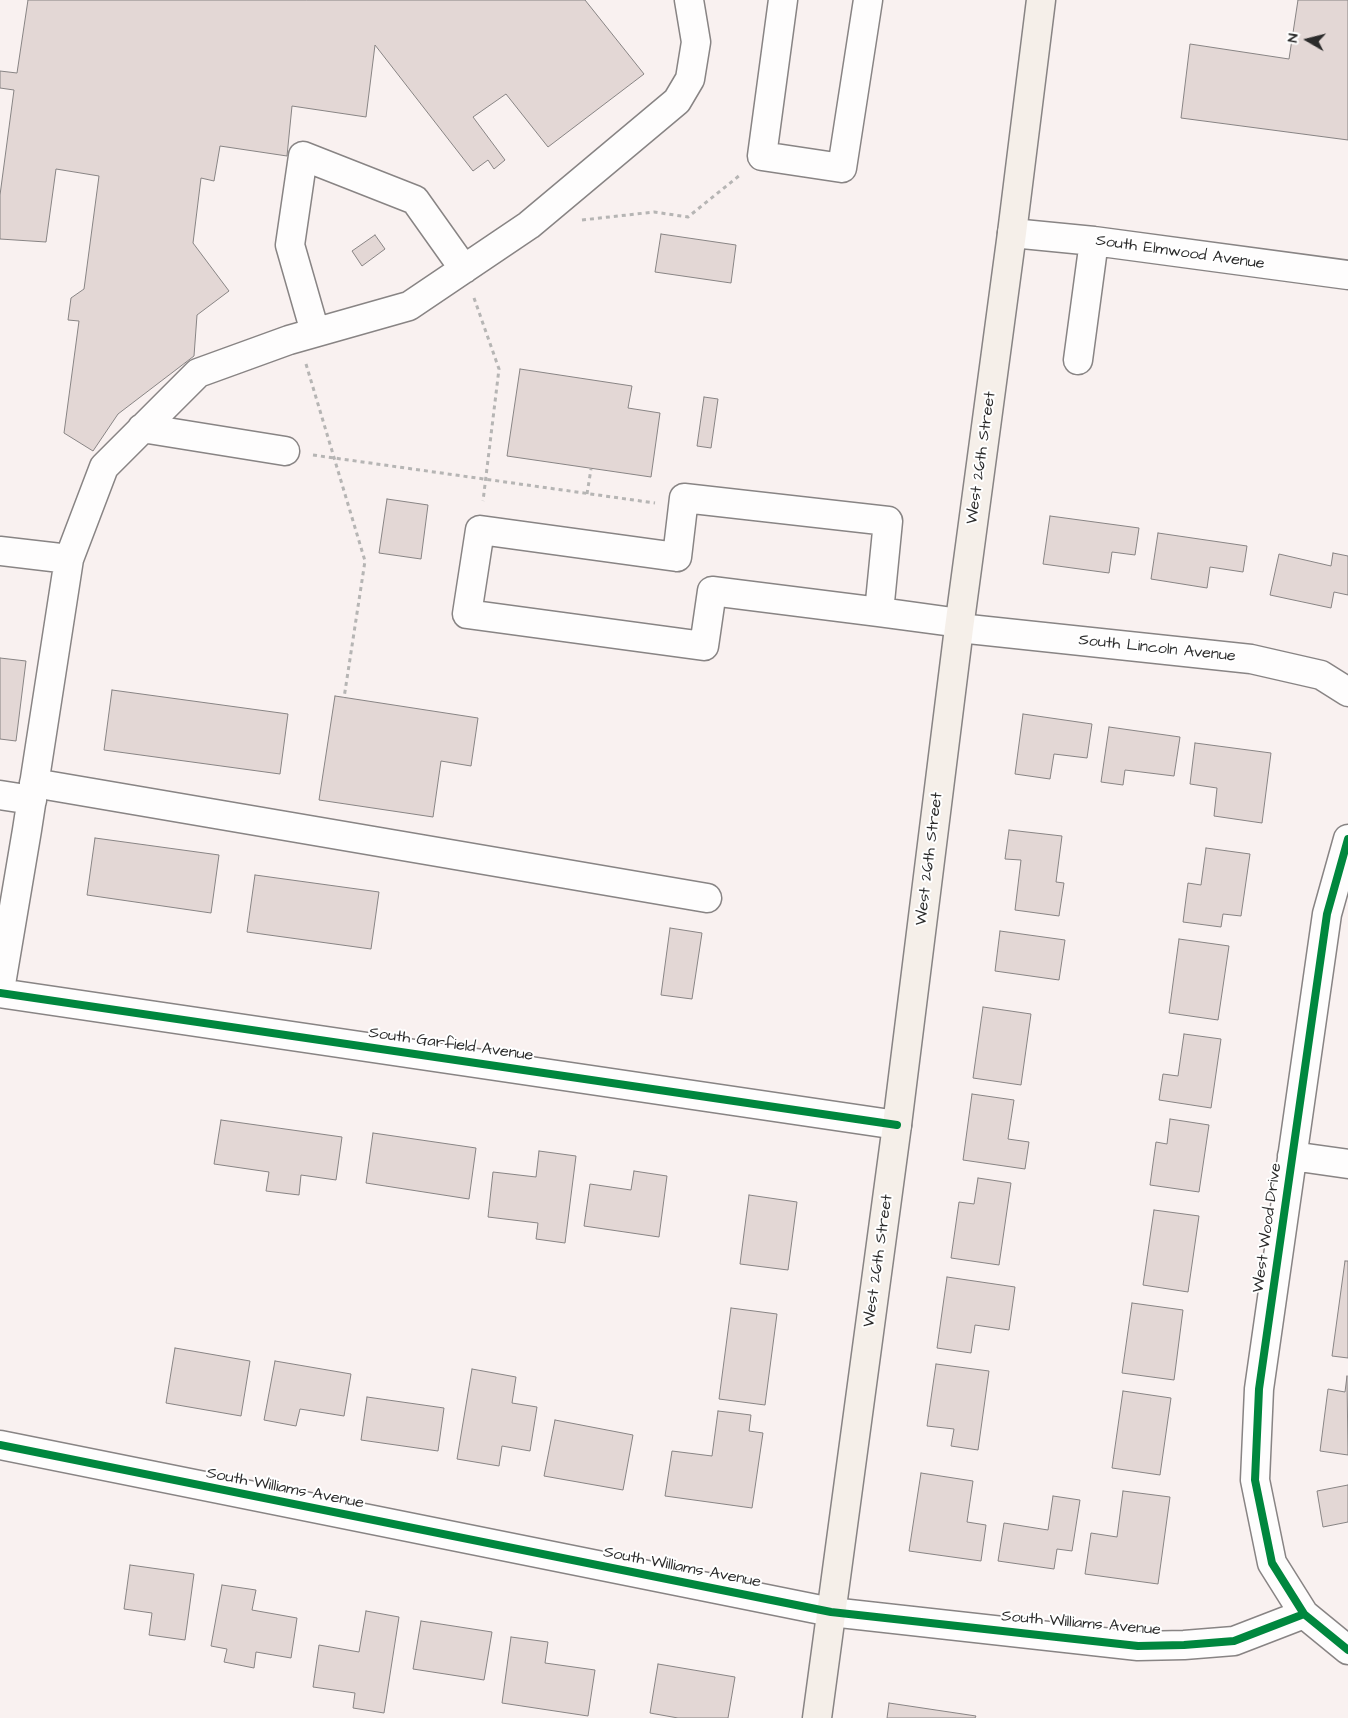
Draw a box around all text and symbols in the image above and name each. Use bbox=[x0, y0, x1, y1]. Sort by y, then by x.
north arrow bbox=[1283, 15, 1333, 65]
text: N bbox=[1283, 32, 1304, 44]
street label: South Elmwood Avenue bbox=[1094, 232, 1266, 274]
street label: West 26th Street bbox=[963, 390, 1001, 526]
street label: South Lincoln Avenue bbox=[1078, 631, 1236, 667]
street label: West 26th Street bbox=[912, 791, 948, 927]
street label: South Garfield Avenue bbox=[368, 1024, 534, 1066]
street label: West Wood Drive bbox=[1249, 1162, 1287, 1294]
street label: West 26th Street bbox=[860, 1193, 898, 1329]
street label: South Williams Avenue bbox=[205, 1464, 365, 1514]
street label: South Williams Avenue bbox=[602, 1543, 762, 1593]
street label: South Williams Avenue bbox=[1000, 1607, 1162, 1641]

